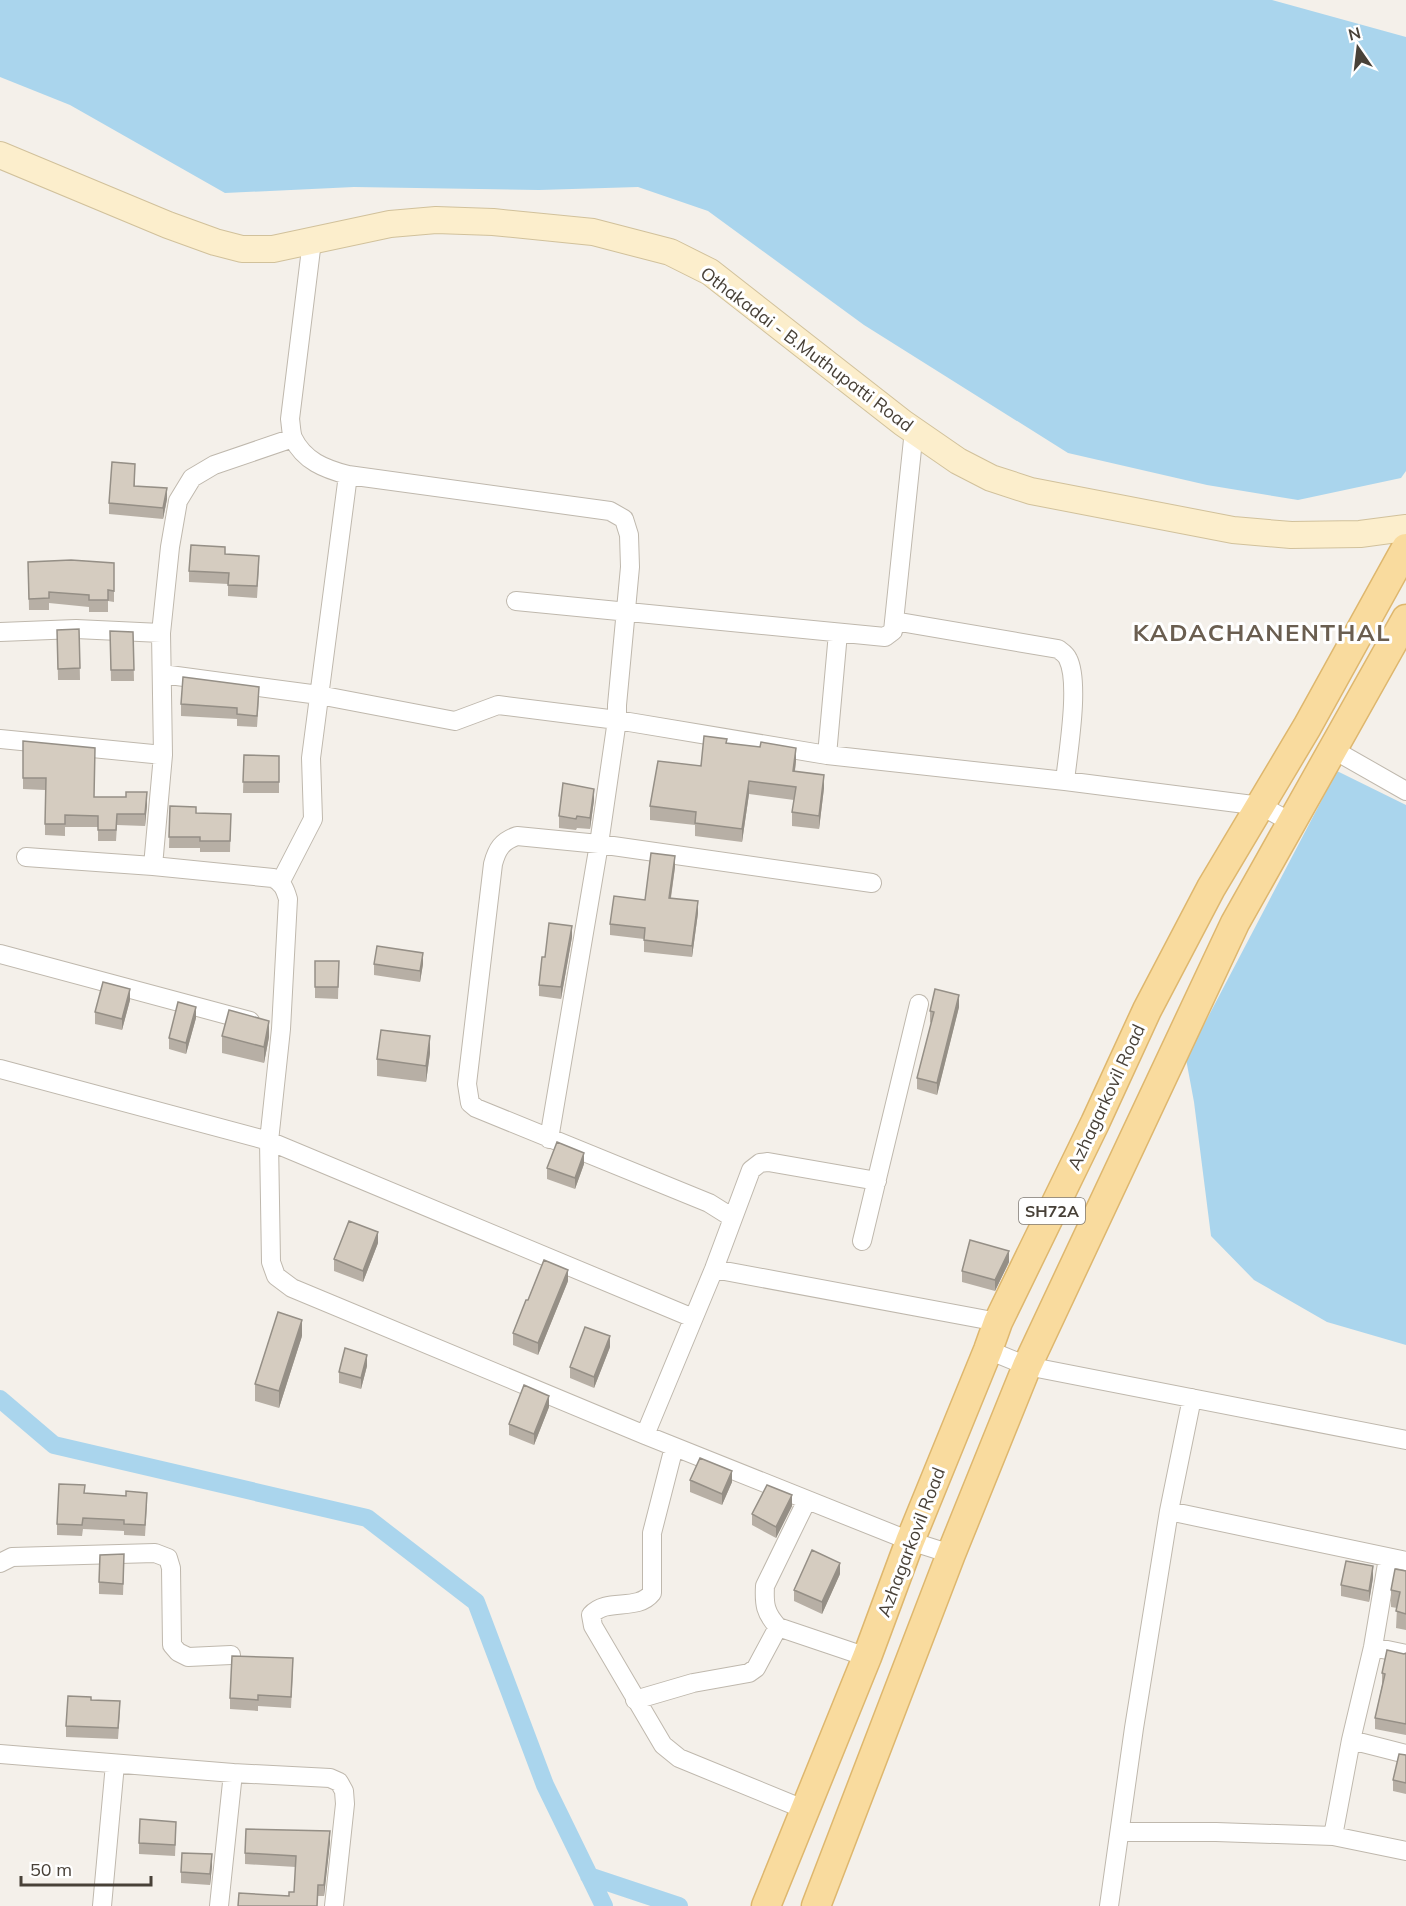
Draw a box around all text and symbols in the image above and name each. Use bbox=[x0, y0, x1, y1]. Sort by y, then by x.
north arrow bbox=[1328, 18, 1388, 78]
text: N bbox=[1346, 22, 1363, 45]
street label: Othakadai - B.Muthupatti Road bbox=[696, 261, 918, 437]
district label: KADACHANENTHAL bbox=[1133, 617, 1391, 647]
street label: Azhagarkovil Road bbox=[1062, 1020, 1150, 1174]
road number: SH72A bbox=[1019, 1198, 1085, 1224]
street label: Azhagarkovil Road bbox=[872, 1464, 950, 1620]
scale bar bbox=[21, 1849, 152, 1887]
text: 50 m bbox=[30, 1858, 72, 1881]

